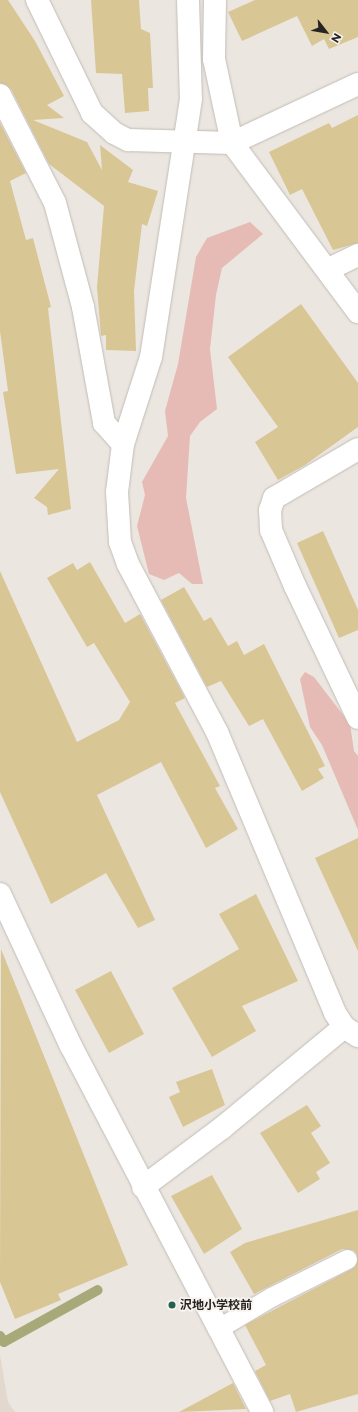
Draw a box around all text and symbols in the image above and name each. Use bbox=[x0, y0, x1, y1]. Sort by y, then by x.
north arrow bbox=[306, 12, 346, 52]
text: N bbox=[328, 31, 345, 46]
place label: 沢地小学校前 bbox=[180, 1298, 252, 1312]
marker: 沢地小学校前 bbox=[167, 1300, 177, 1310]

